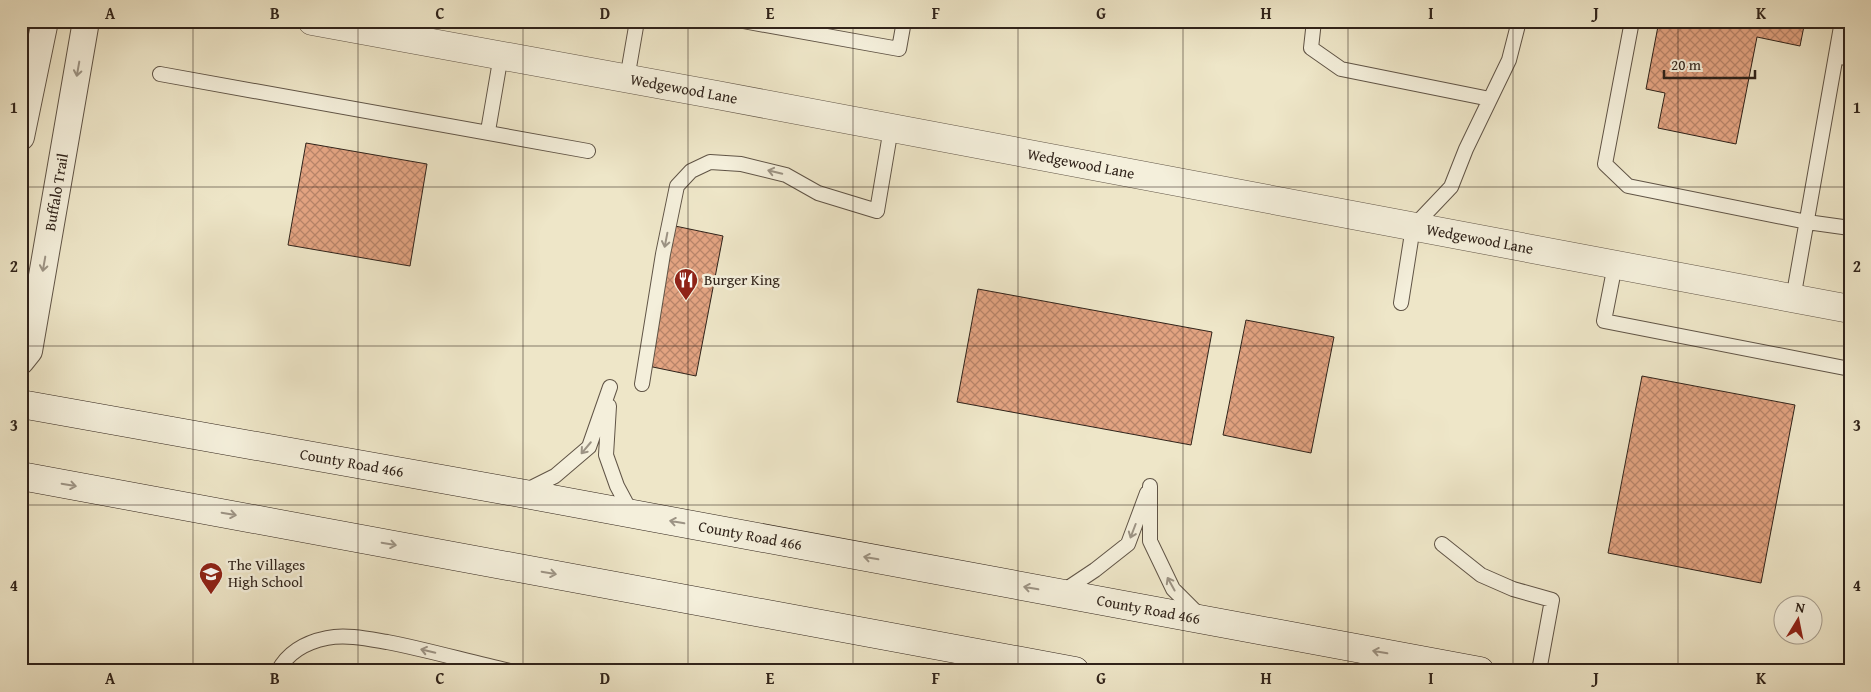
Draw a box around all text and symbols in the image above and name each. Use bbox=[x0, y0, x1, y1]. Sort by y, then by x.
text: A bbox=[105, 1, 116, 25]
text: B bbox=[270, 1, 280, 25]
text: C bbox=[435, 1, 445, 25]
text: D bbox=[600, 1, 610, 25]
text: E bbox=[766, 1, 775, 25]
text: F bbox=[932, 1, 940, 25]
text: G bbox=[1096, 1, 1106, 25]
text: H bbox=[1260, 1, 1272, 25]
text: I bbox=[1428, 1, 1434, 25]
text: J bbox=[1590, 1, 1599, 25]
text: K bbox=[1756, 1, 1767, 25]
scale bar bbox=[1664, 48, 1755, 80]
text: 20 m bbox=[1671, 54, 1702, 75]
one-way arrow bbox=[73, 61, 83, 77]
street label: Wedgewood Lane bbox=[629, 68, 739, 109]
text: 1 bbox=[10, 95, 18, 119]
text: 1 bbox=[1853, 95, 1861, 119]
street label: Wedgewood Lane bbox=[1026, 143, 1136, 184]
street label: Buffalo Trail bbox=[39, 152, 73, 233]
one-way arrow bbox=[767, 167, 783, 176]
street label: Wedgewood Lane bbox=[1425, 218, 1535, 259]
one-way arrow bbox=[661, 232, 670, 248]
text: 2 bbox=[10, 254, 18, 278]
text: 2 bbox=[1853, 254, 1861, 278]
one-way arrow bbox=[39, 256, 49, 272]
restaurant icon: Burger King bbox=[673, 267, 699, 301]
place label: Burger King bbox=[704, 269, 780, 290]
text: 3 bbox=[10, 413, 18, 437]
text: 3 bbox=[1853, 413, 1861, 437]
one-way arrow bbox=[580, 442, 591, 455]
street label: County Road 466 bbox=[298, 443, 405, 482]
one-way arrow bbox=[61, 480, 77, 490]
one-way arrow bbox=[221, 510, 237, 520]
street label: County Road 466 bbox=[697, 515, 804, 555]
one-way arrow bbox=[670, 517, 686, 527]
one-way arrow bbox=[1128, 523, 1137, 538]
one-way arrow bbox=[380, 539, 396, 549]
one-way arrow bbox=[864, 553, 880, 563]
place label: The Villages High School bbox=[228, 554, 305, 592]
school or university icon: The Villages High School bbox=[198, 561, 224, 595]
one-way arrow bbox=[540, 569, 556, 579]
text: 4 bbox=[10, 573, 18, 597]
text: 4 bbox=[1853, 573, 1861, 597]
one-way arrow bbox=[1166, 577, 1176, 592]
one-way arrow bbox=[1024, 582, 1040, 592]
street label: County Road 466 bbox=[1095, 589, 1202, 629]
north arrow bbox=[1774, 594, 1824, 644]
text: N bbox=[1794, 597, 1807, 618]
one-way arrow bbox=[421, 646, 437, 655]
one-way arrow bbox=[1373, 647, 1389, 657]
text: A bbox=[105, 666, 116, 690]
text: B bbox=[270, 666, 280, 690]
text: C bbox=[435, 666, 445, 690]
text: D bbox=[600, 666, 610, 690]
text: E bbox=[766, 666, 775, 690]
text: F bbox=[932, 666, 940, 690]
text: G bbox=[1096, 666, 1106, 690]
text: H bbox=[1260, 666, 1272, 690]
text: I bbox=[1428, 666, 1434, 690]
text: J bbox=[1590, 666, 1599, 690]
text: K bbox=[1756, 666, 1767, 690]

